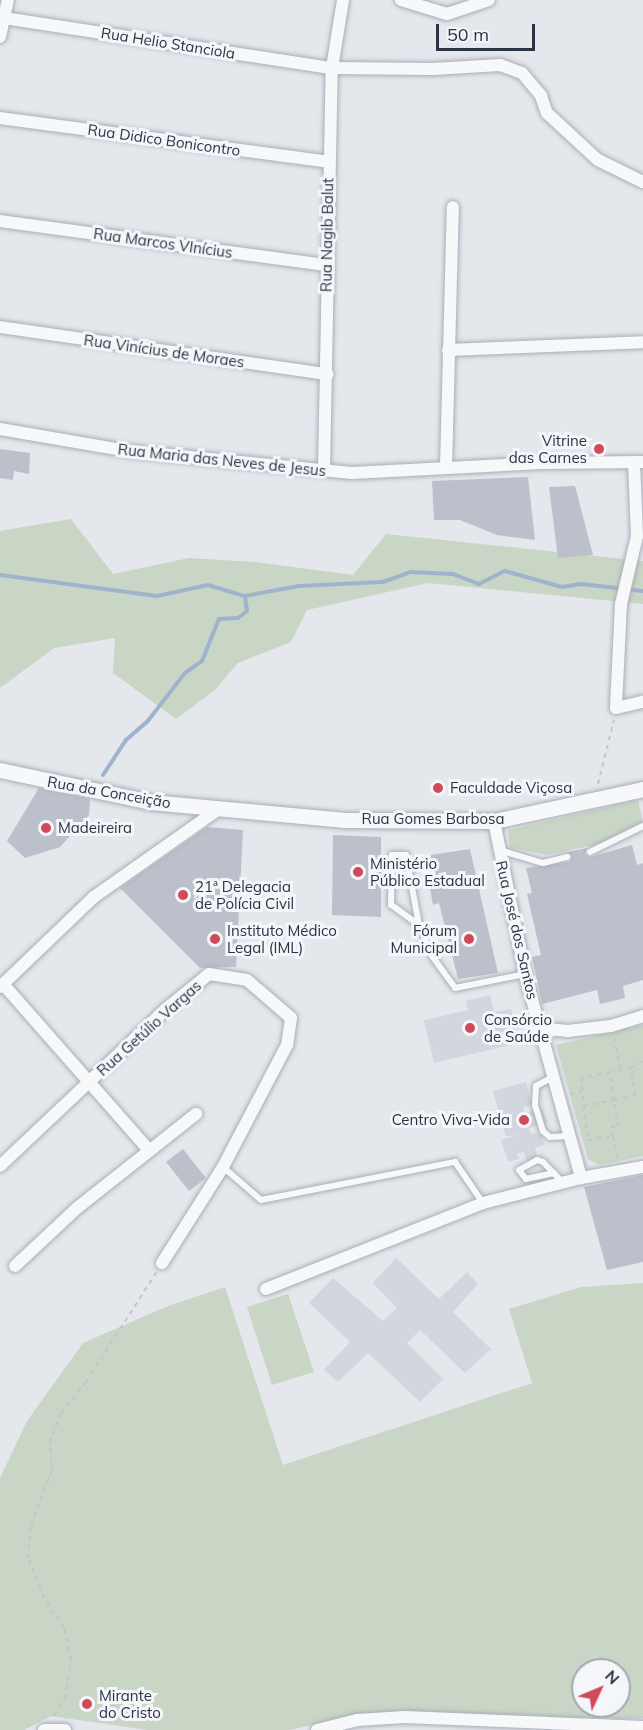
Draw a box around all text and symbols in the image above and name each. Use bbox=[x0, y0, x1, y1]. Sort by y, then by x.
scale bar bbox=[439, 12, 538, 50]
street label: Rua Helio Stanciola bbox=[100, 23, 236, 63]
text: 50 m bbox=[447, 23, 489, 46]
street label: Rua Didico Bonicontro bbox=[87, 120, 241, 160]
street label: Rua Nagib Balut bbox=[317, 178, 337, 292]
street label: Rua Marcos VInícius bbox=[92, 224, 234, 262]
street label: Rua Vinícius de Moraes bbox=[83, 331, 245, 371]
place label: Vitrine das Carnes bbox=[509, 431, 587, 466]
street label: Rua Maria das Neves de Jesus bbox=[117, 440, 327, 480]
marker: Vitrine das Carnes bbox=[592, 442, 606, 456]
street label: Rua da Conceição bbox=[46, 772, 172, 812]
place label: Faculdade Viçosa bbox=[450, 779, 572, 797]
marker: Faculdade Viçosa bbox=[431, 781, 445, 795]
street label: Rua Gomes Barbosa bbox=[362, 810, 504, 828]
place label: Madeireira bbox=[58, 819, 132, 837]
marker: Madeireira bbox=[39, 821, 53, 835]
place label: Ministério Público Estadual bbox=[370, 854, 485, 889]
street label: Rua José dos Santos bbox=[492, 859, 542, 1001]
marker: Ministério Público Estadual bbox=[351, 865, 365, 879]
place label: 21ª Delegacia de Polícia Civil bbox=[195, 877, 294, 912]
marker: 21ª Delegacia de Polícia Civil bbox=[176, 888, 190, 902]
place label: Instituto Médico Legal (IML) bbox=[227, 921, 337, 956]
place label: Fórum Municipal bbox=[391, 921, 457, 956]
marker: Instituto Médico Legal (IML) bbox=[208, 932, 222, 946]
marker: Fórum Municipal bbox=[462, 932, 476, 946]
street label: Rua Getúlio Vargas bbox=[93, 976, 205, 1080]
place label: Consórcio de Saúde bbox=[484, 1010, 552, 1045]
marker: Consórcio de Saúde bbox=[461, 1019, 479, 1037]
place label: Centro Viva-Vida bbox=[392, 1111, 510, 1129]
marker: Centro Viva-Vida bbox=[515, 1111, 533, 1129]
north arrow bbox=[571, 1658, 631, 1718]
text: N bbox=[601, 1666, 624, 1688]
place label: Mirante do Cristo bbox=[99, 1686, 161, 1721]
marker: Mirante do Cristo bbox=[80, 1697, 94, 1711]

